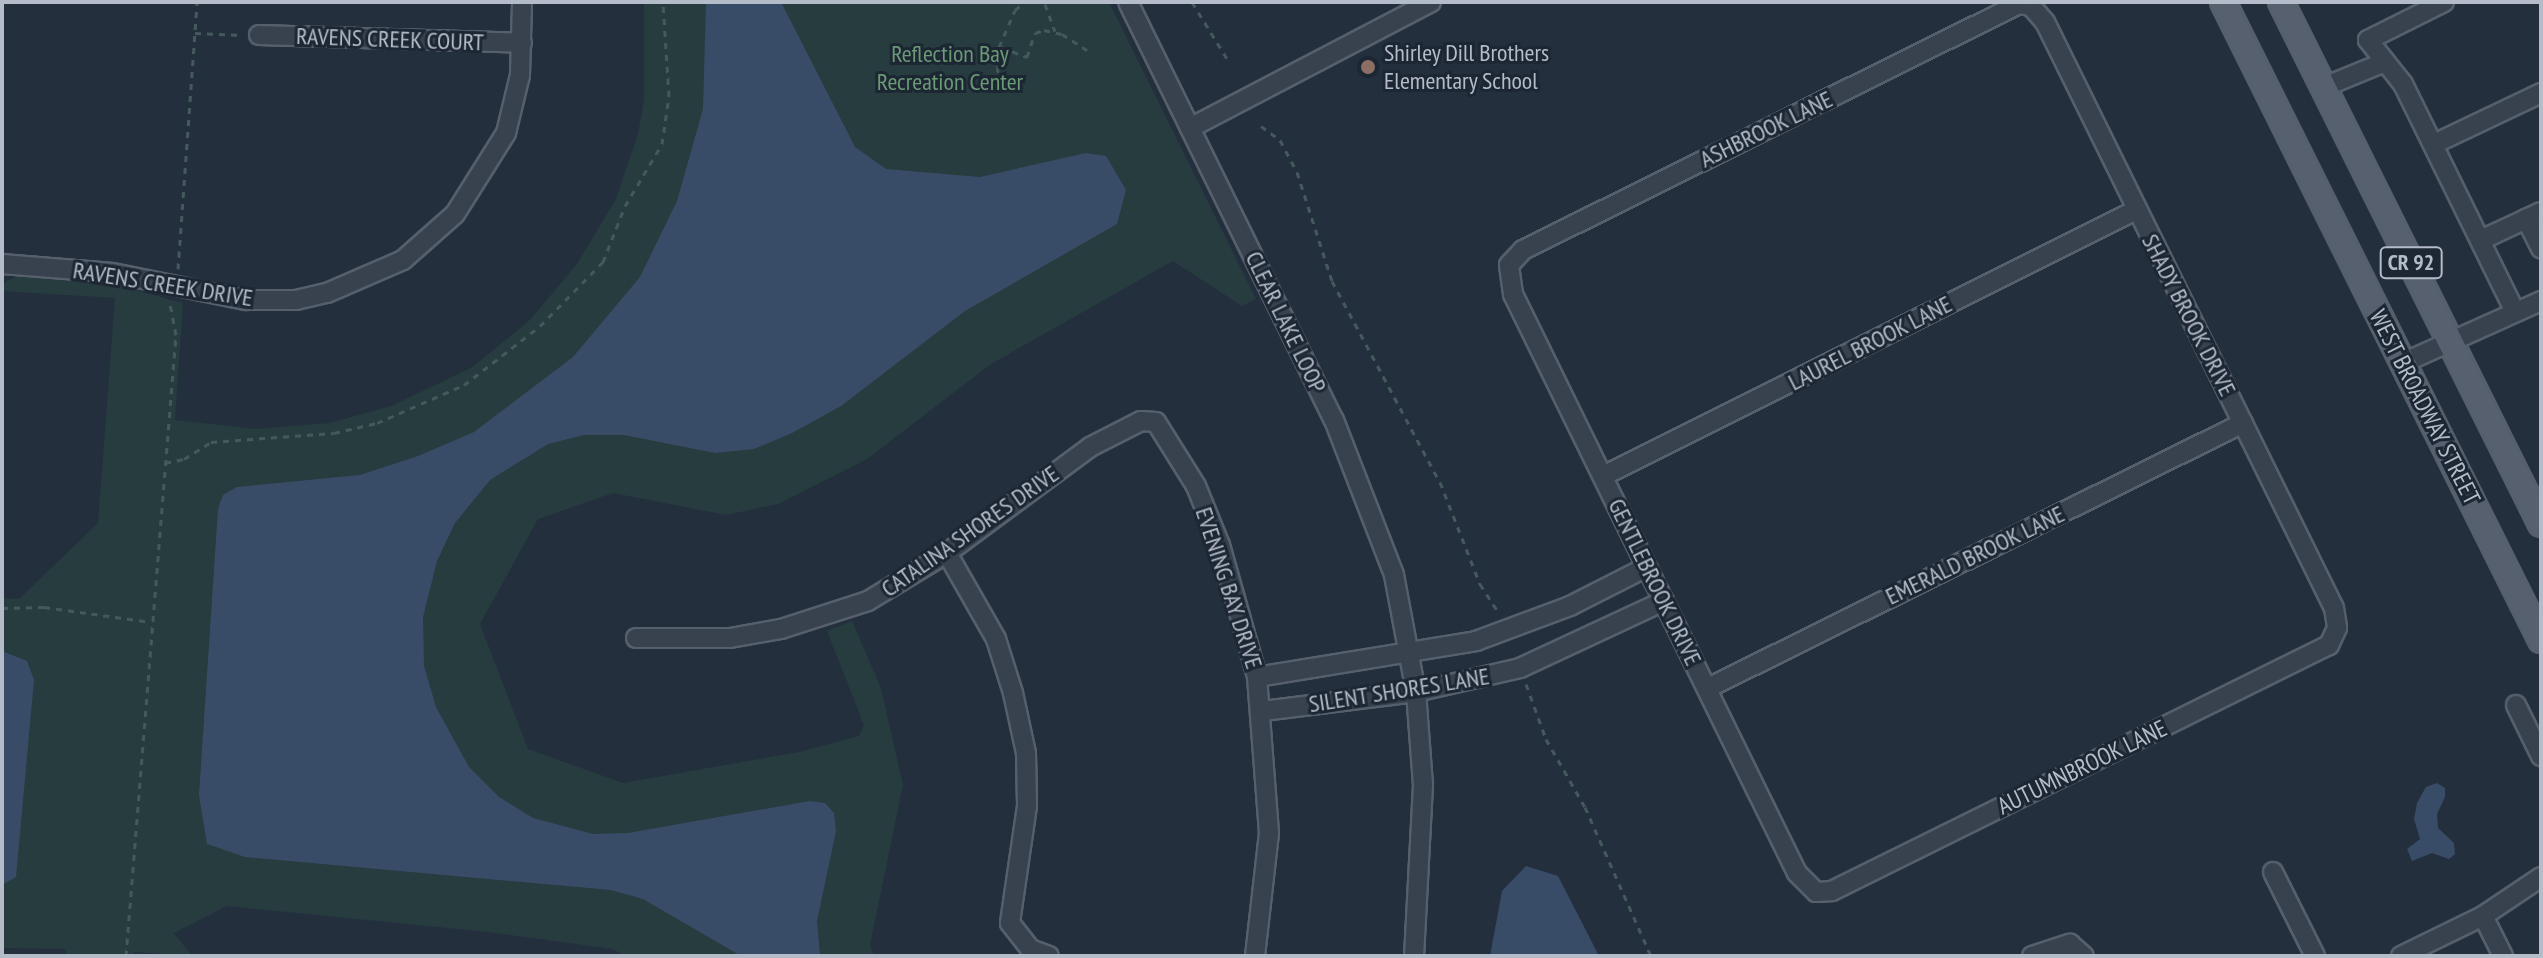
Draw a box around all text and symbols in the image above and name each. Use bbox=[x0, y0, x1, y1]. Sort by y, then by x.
street label: RAVENS CREEK COURT bbox=[295, 21, 485, 57]
place label: Shirley Dill Brothers Elementary School bbox=[1384, 39, 1550, 95]
park label: Reflection Bay Recreation Center bbox=[877, 40, 1023, 96]
marker: Shirley Dill Brothers Elementary School bbox=[1359, 58, 1377, 76]
street label: ASHBROOK LANE bbox=[1695, 84, 1837, 174]
street label: SHADY BROOK DRIVE bbox=[2136, 229, 2242, 401]
road number: CR 92 bbox=[2379, 245, 2443, 281]
street label: CLEAR LAKE LOOP bbox=[1239, 247, 1333, 397]
street label: RAVENS CREEK DRIVE bbox=[71, 256, 255, 312]
street label: LAUREL BROOK LANE bbox=[1783, 289, 1957, 397]
street label: WEST BROADWAY STREET bbox=[2363, 304, 2487, 510]
street label: CATALINA SHORES DRIVE bbox=[875, 459, 1065, 603]
street label: GENTLEBROOK DRIVE bbox=[1602, 494, 1708, 670]
street label: EMERALD BROOK LANE bbox=[1881, 499, 2069, 611]
street label: EVENING BAY DRIVE bbox=[1189, 503, 1269, 673]
street label: SILENT SHORES LANE bbox=[1306, 661, 1492, 719]
street label: AUTUMNBROOK LANE bbox=[1992, 713, 2172, 821]

